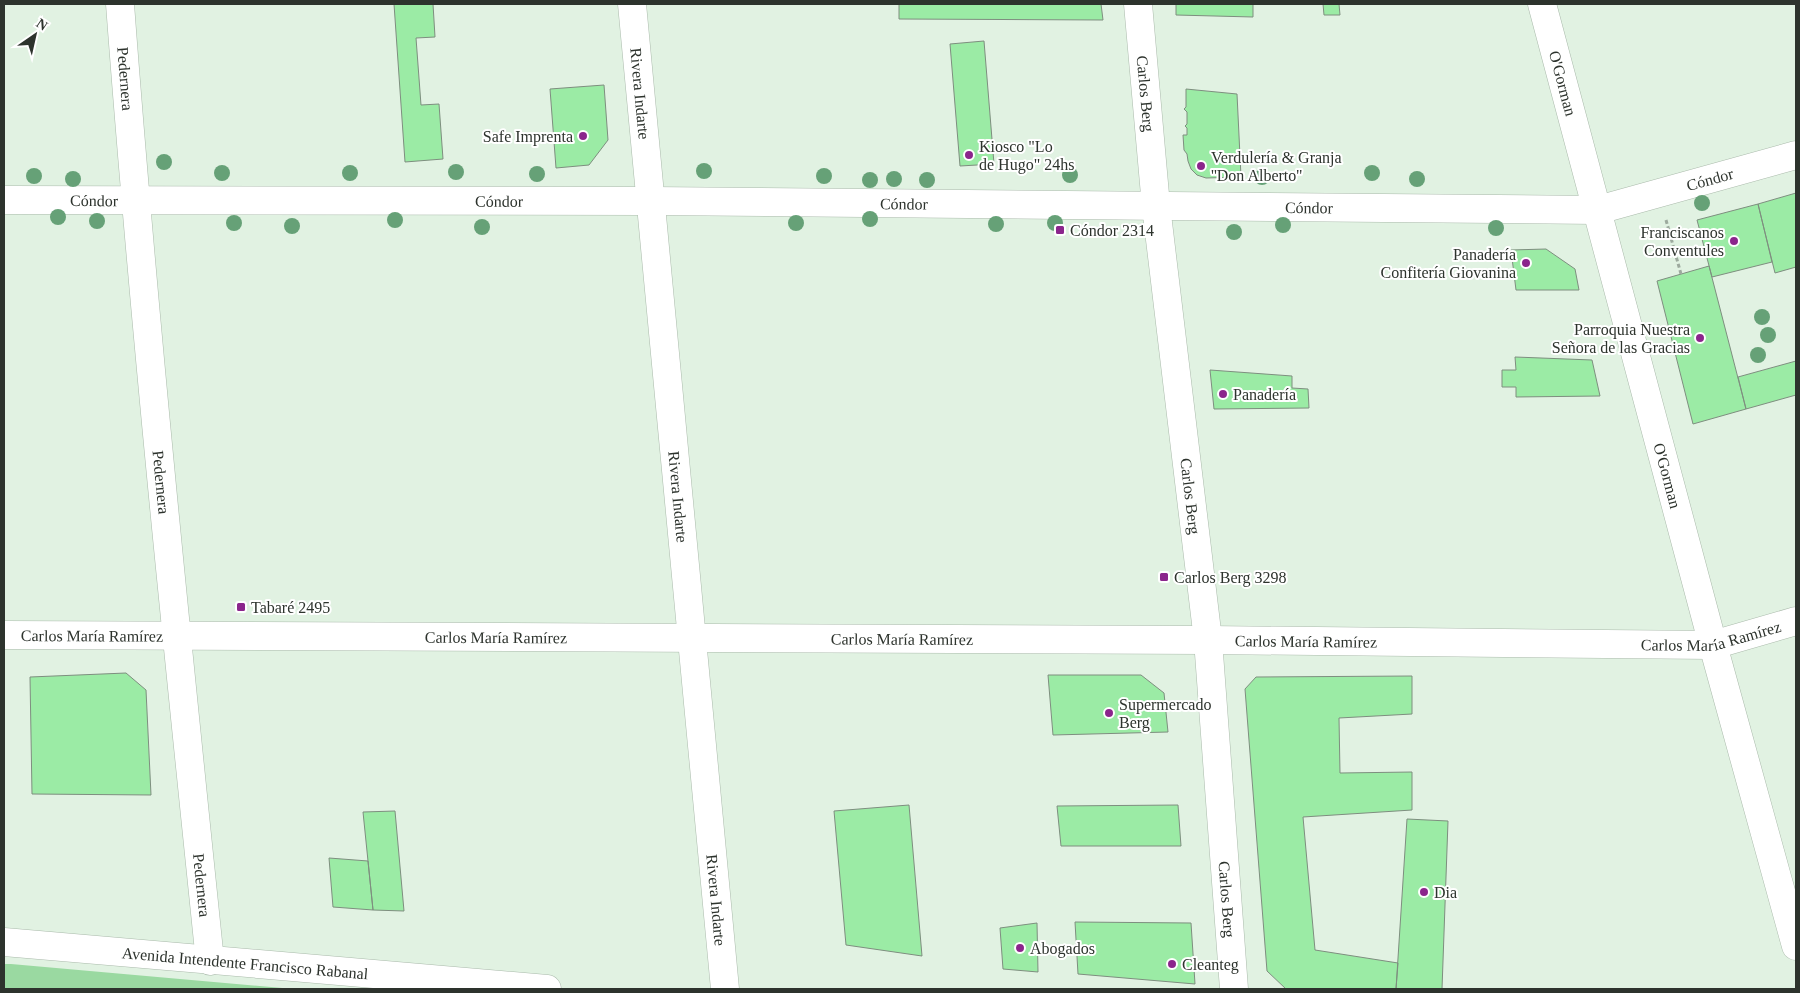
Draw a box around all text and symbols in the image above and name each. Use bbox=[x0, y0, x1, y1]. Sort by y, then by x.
north arrow bbox=[10, 10, 60, 60]
text: N bbox=[34, 16, 50, 34]
street label: Pedernera bbox=[115, 46, 137, 111]
street label: Rivera Indarte bbox=[628, 47, 653, 140]
street label: O'Gorman bbox=[1546, 49, 1580, 118]
street label: Carlos Berg bbox=[1134, 55, 1158, 133]
place label: Safe Imprenta bbox=[483, 128, 573, 146]
marker: Safe Imprenta bbox=[577, 130, 589, 142]
place label: Kiosco "Lo de Hugo" 24hs bbox=[979, 138, 1074, 174]
marker: Kiosco "Lo de Hugo" 24hs bbox=[963, 149, 975, 161]
place label: Verdulería & Granja ''Don Alberto'' bbox=[1211, 149, 1342, 184]
marker: Verdulería & Granja ''Don Alberto'' bbox=[1195, 160, 1207, 172]
street label: Cóndor bbox=[1684, 164, 1736, 194]
street label: Cóndor bbox=[70, 192, 119, 209]
street label: Cóndor bbox=[475, 192, 524, 209]
street label: Cóndor bbox=[880, 195, 929, 212]
street label: Cóndor bbox=[1285, 199, 1334, 216]
place label: Cóndor 2314 bbox=[1070, 222, 1154, 239]
marker: Cóndor 2314 bbox=[1054, 224, 1066, 236]
place label: Franciscanos Conventules bbox=[1640, 224, 1724, 259]
marker: Franciscanos Conventules bbox=[1728, 235, 1740, 247]
place label: Panadería Confitería Giovanina bbox=[1380, 246, 1516, 281]
marker: Panadería Confitería Giovanina bbox=[1520, 257, 1532, 269]
place label: Parroquia Nuestra Señora de las Gracias bbox=[1552, 321, 1690, 356]
marker: Parroquia Nuestra Señora de las Gracias bbox=[1694, 332, 1706, 344]
place label: Panadería bbox=[1233, 386, 1296, 403]
marker: Panadería bbox=[1217, 388, 1229, 400]
street label: O'Gorman bbox=[1651, 441, 1685, 510]
street label: Pedernera bbox=[150, 450, 173, 515]
street label: Rivera Indarte bbox=[666, 450, 691, 543]
street label: Carlos Berg bbox=[1178, 457, 1204, 535]
place label: Carlos Berg 3298 bbox=[1174, 569, 1287, 587]
marker: Carlos Berg 3298 bbox=[1158, 571, 1170, 583]
place label: Tabaré 2495 bbox=[251, 599, 330, 616]
marker: Tabaré 2495 bbox=[235, 601, 247, 613]
street label: Carlos María Ramírez bbox=[1641, 617, 1783, 654]
street label: Carlos María Ramírez bbox=[21, 627, 163, 644]
street label: Carlos María Ramírez bbox=[425, 628, 567, 646]
street label: Carlos María Ramírez bbox=[831, 630, 973, 648]
street label: Carlos María Ramírez bbox=[1235, 632, 1377, 650]
place label: Supermercado Berg bbox=[1119, 696, 1211, 732]
marker: Supermercado Berg bbox=[1103, 707, 1115, 719]
street label: Pedernera bbox=[190, 852, 214, 918]
street label: Rivera Indarte bbox=[704, 853, 729, 947]
street label: Carlos Berg bbox=[1216, 861, 1239, 938]
place label: Dia bbox=[1434, 884, 1457, 901]
marker: Dia bbox=[1418, 886, 1430, 898]
place label: Abogados bbox=[1030, 940, 1095, 958]
marker: Abogados bbox=[1014, 942, 1026, 954]
street label: Avenida Intendente Francisco Rabanal bbox=[121, 944, 370, 982]
place label: Cleanteg bbox=[1182, 956, 1239, 974]
marker: Cleanteg bbox=[1166, 958, 1178, 970]

